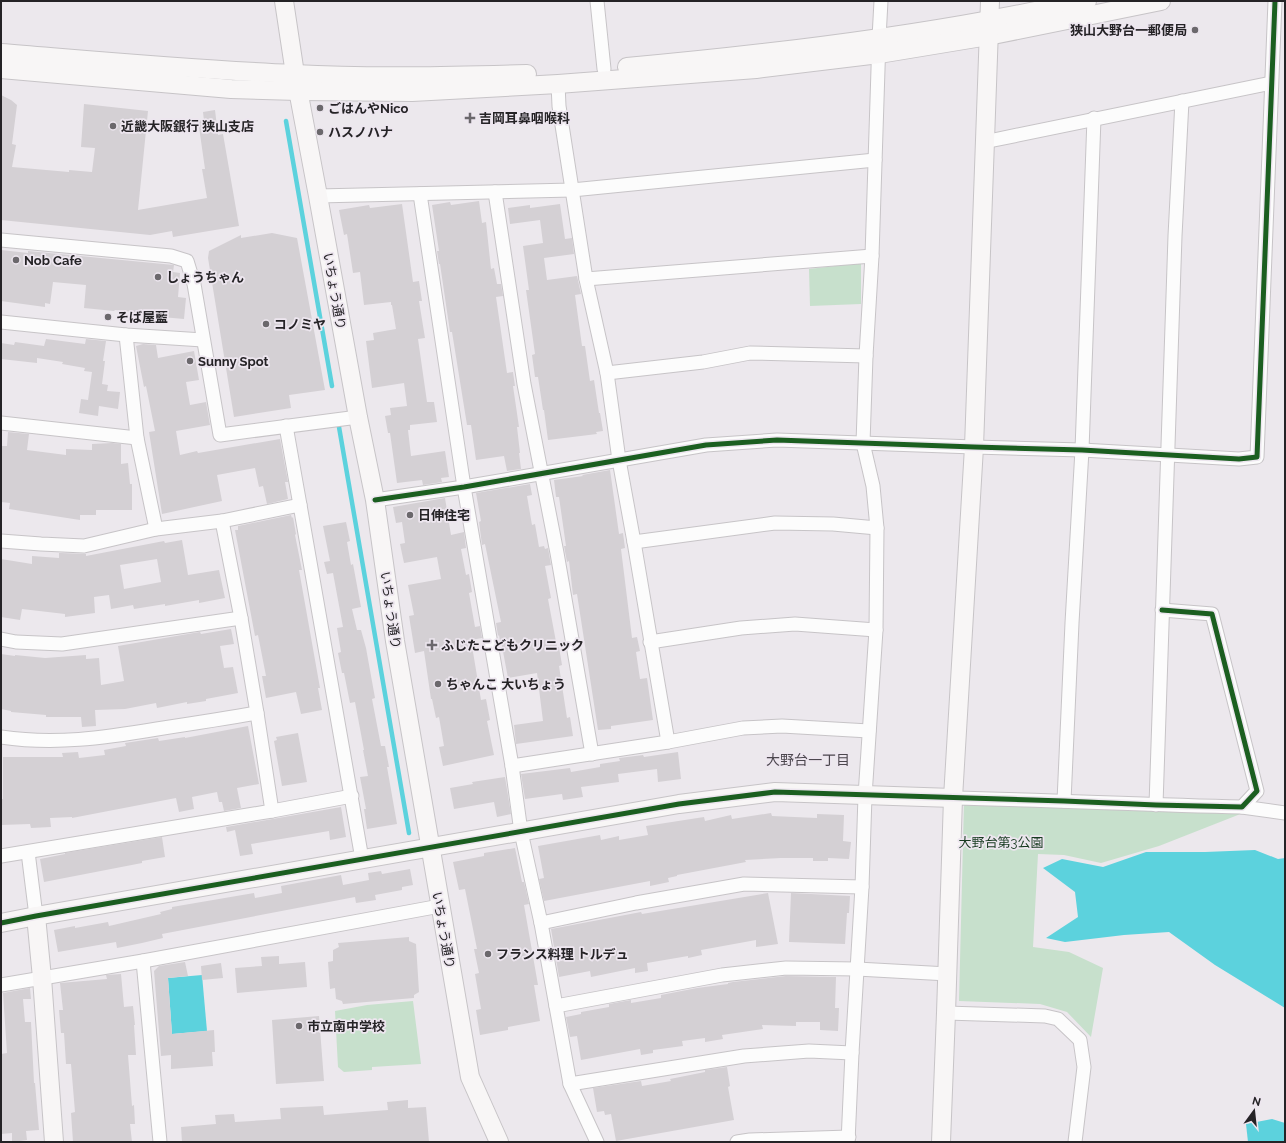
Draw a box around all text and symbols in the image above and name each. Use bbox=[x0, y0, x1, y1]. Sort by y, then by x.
place label: 狭山大野台一郵便局 bbox=[1070, 23, 1187, 38]
marker: 狭山大野台一郵便局 bbox=[1190, 25, 1200, 35]
place label: ごはんやNico bbox=[328, 101, 409, 116]
marker: ごはんやNico bbox=[315, 103, 325, 113]
place label: 吉岡耳鼻咽喉科 bbox=[479, 111, 570, 126]
marker: 吉岡耳鼻咽喉科 bbox=[464, 112, 476, 124]
place label: 近畿大阪銀行 狭山支店 bbox=[121, 119, 254, 134]
marker: 近畿大阪銀行 狭山支店 bbox=[108, 121, 118, 131]
place label: ハスノハナ bbox=[328, 125, 393, 140]
marker: ハスノハナ bbox=[315, 127, 325, 137]
street label: いちょう通り bbox=[320, 251, 349, 331]
place label: Nob Cafe bbox=[24, 253, 82, 268]
marker: Nob Cafe bbox=[11, 255, 21, 265]
place label: しょうちゃん bbox=[166, 270, 244, 285]
marker: しょうちゃん bbox=[153, 272, 163, 282]
place label: そば屋藍 bbox=[116, 310, 168, 325]
marker: そば屋藍 bbox=[103, 312, 113, 322]
place label: コノミヤ bbox=[274, 317, 326, 332]
marker: コノミヤ bbox=[261, 319, 271, 329]
place label: Sunny Spot bbox=[198, 354, 268, 369]
marker: Sunny Spot bbox=[185, 356, 195, 366]
place label: 日伸住宅 bbox=[418, 508, 470, 523]
marker: 日伸住宅 bbox=[405, 510, 415, 520]
street label: いちょう通り bbox=[378, 570, 403, 650]
place label: ふじたこどもクリニック bbox=[441, 638, 584, 653]
marker: ふじたこどもクリニック bbox=[426, 639, 438, 651]
place label: ちゃんこ 大いちょう bbox=[446, 677, 566, 692]
marker: ちゃんこ 大いちょう bbox=[433, 679, 443, 689]
district label: 大野台一丁目 bbox=[766, 752, 850, 768]
park label: 大野台第3公園 bbox=[959, 835, 1043, 850]
street label: いちょう通り bbox=[429, 890, 458, 970]
place label: フランス料理 トルデュ bbox=[496, 947, 629, 962]
marker: フランス料理 トルデュ bbox=[483, 949, 493, 959]
place label: 市立南中学校 bbox=[307, 1019, 385, 1034]
marker: 市立南中学校 bbox=[294, 1021, 304, 1031]
north arrow bbox=[1234, 1091, 1274, 1131]
text: N bbox=[1251, 1094, 1262, 1109]

